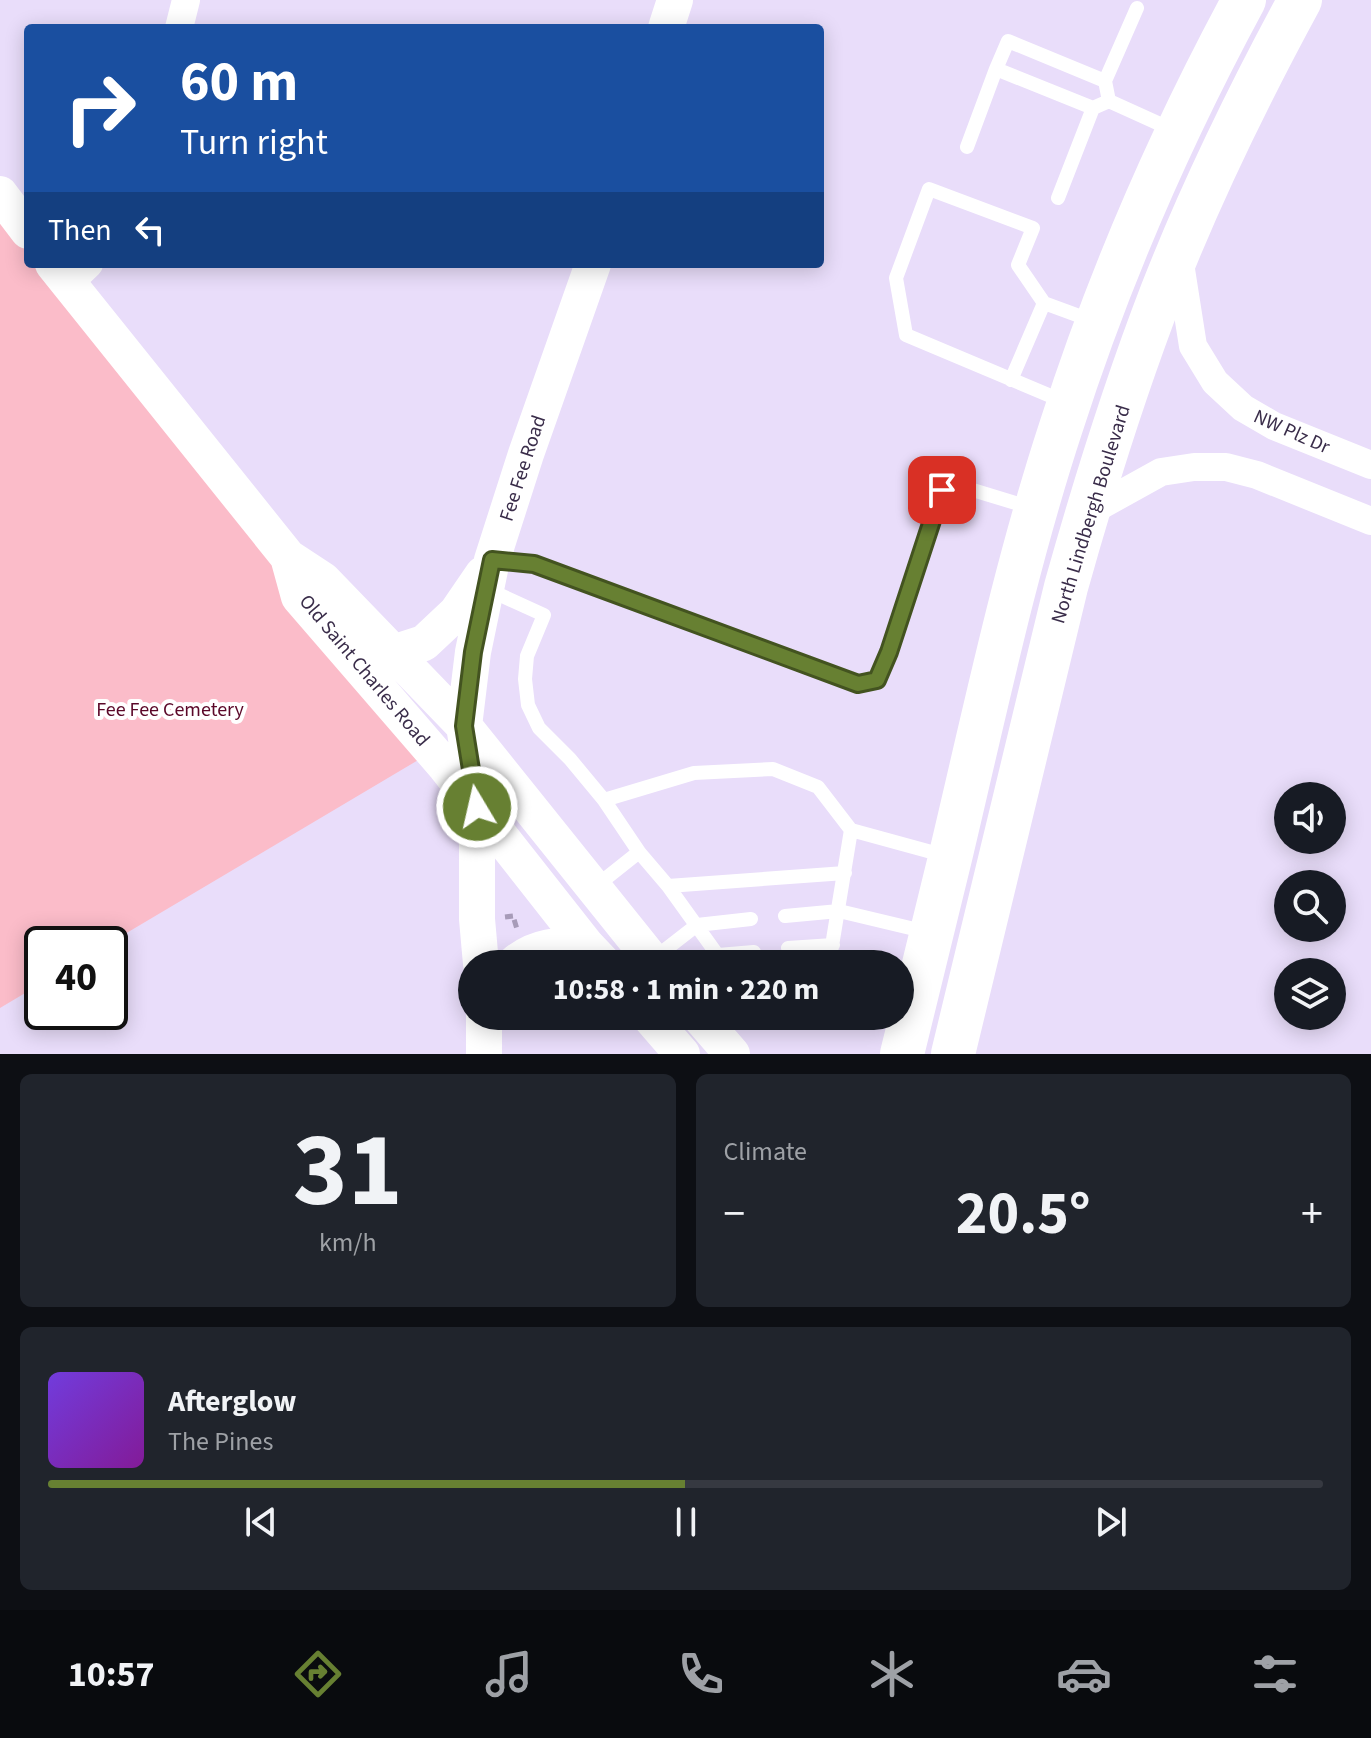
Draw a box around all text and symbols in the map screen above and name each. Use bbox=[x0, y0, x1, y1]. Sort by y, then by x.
text: 60 m bbox=[180, 43, 298, 122]
icon: right bbox=[48, 56, 152, 160]
text: Turn right bbox=[180, 117, 328, 168]
icon: left bbox=[128, 208, 172, 252]
text: Then bbox=[48, 209, 112, 252]
street label: North Lindbergh Boulevard bbox=[1044, 402, 1138, 627]
street label: NW Plz Dr bbox=[1249, 403, 1334, 461]
street label: Fee Fee Road bbox=[493, 412, 553, 525]
pin bbox=[908, 456, 976, 524]
icon: arrive bbox=[920, 468, 964, 512]
street label: Old Saint Charles Road bbox=[292, 589, 436, 753]
park label: Fee Fee Cemetery bbox=[96, 696, 245, 724]
position arrow bbox=[435, 765, 519, 849]
map controls bbox=[1274, 782, 1346, 1030]
button: sound bbox=[1274, 782, 1346, 854]
button: search bbox=[1274, 870, 1346, 942]
speed limit sign: 40 bbox=[24, 926, 128, 1030]
button: layers bbox=[1274, 958, 1346, 1030]
text: 10:58 · 1 min · 220 m bbox=[553, 968, 819, 1011]
text: 31 bbox=[293, 1098, 403, 1246]
text: Climate bbox=[724, 1133, 807, 1170]
text: 20.5° bbox=[956, 1172, 1091, 1257]
text: − bbox=[724, 1183, 745, 1246]
text: + bbox=[1301, 1183, 1323, 1246]
text: km/h bbox=[319, 1224, 377, 1261]
text: Afterglow bbox=[168, 1380, 296, 1423]
text: The Pines bbox=[168, 1423, 273, 1460]
icon: previous bbox=[239, 1500, 283, 1544]
icon: pause bbox=[664, 1500, 708, 1544]
icon: next bbox=[1089, 1500, 1133, 1544]
icon: directions bbox=[290, 1646, 346, 1702]
icon: music bbox=[481, 1646, 537, 1702]
icon: phone bbox=[673, 1646, 729, 1702]
icon: climate bbox=[864, 1646, 920, 1702]
icon: car bbox=[1056, 1646, 1112, 1702]
icon: filters bbox=[1247, 1646, 1303, 1702]
text: 10:57 bbox=[68, 1649, 155, 1700]

